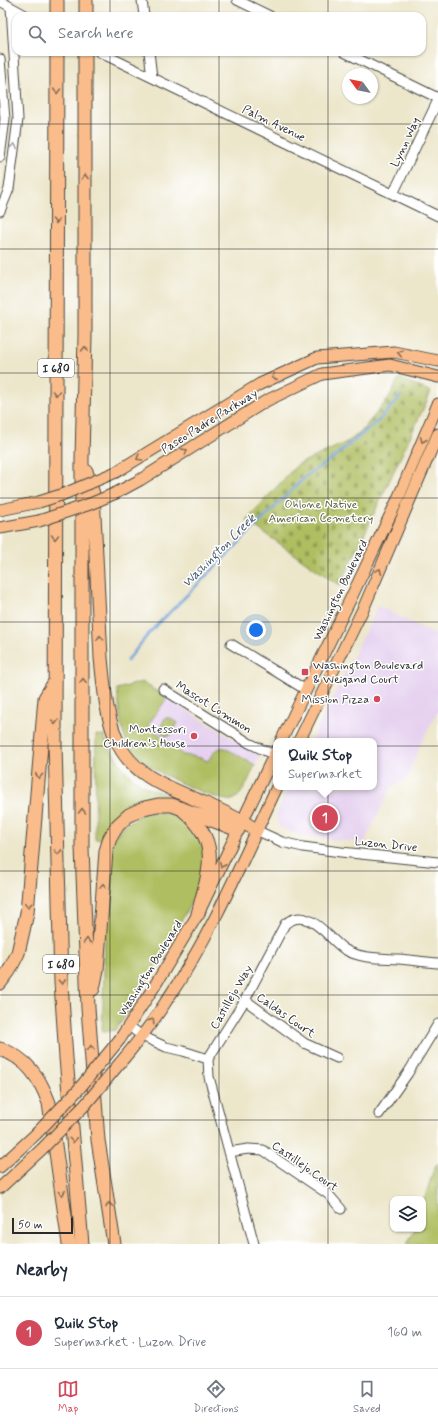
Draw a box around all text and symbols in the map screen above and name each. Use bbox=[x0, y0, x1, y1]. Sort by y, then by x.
search box bbox=[12, 12, 426, 56]
icon: search bbox=[26, 23, 48, 45]
text: Search here bbox=[58, 24, 134, 44]
north arrow bbox=[342, 68, 378, 104]
one-way arrow bbox=[53, 88, 61, 94]
street label: Palm Avenue bbox=[239, 102, 308, 146]
street label: Lynn Way bbox=[387, 115, 424, 170]
one-way arrow bbox=[9, 143, 18, 149]
one-way arrow bbox=[81, 174, 89, 180]
one-way arrow bbox=[52, 218, 60, 224]
one-way arrow bbox=[80, 346, 89, 352]
one-way arrow bbox=[397, 349, 403, 358]
road number: I 680 bbox=[38, 359, 74, 377]
one-way arrow bbox=[271, 372, 279, 380]
street label: Paseo Padre Parkway bbox=[158, 386, 261, 458]
one-way arrow bbox=[52, 390, 60, 396]
one-way arrow bbox=[420, 435, 428, 443]
one-way arrow bbox=[181, 449, 188, 456]
one-way arrow bbox=[136, 454, 143, 461]
park label: Ohlone Native American Cemetery bbox=[269, 497, 373, 527]
water label: Washington Creek bbox=[179, 510, 262, 593]
one-way arrow bbox=[51, 534, 59, 540]
street label: Washington Boulevard bbox=[310, 537, 373, 644]
one-way arrow bbox=[375, 568, 383, 575]
your location bbox=[246, 620, 266, 640]
one-way arrow bbox=[96, 635, 104, 641]
place label: Washington Boulevard & Weigand Court bbox=[313, 658, 423, 688]
marker: Washington Boulevard & Weigand Court bbox=[300, 667, 310, 677]
one-way arrow bbox=[79, 678, 87, 684]
street label: Mascot Common bbox=[172, 678, 255, 738]
place label: Mission Pizza bbox=[301, 692, 369, 708]
marker: Mission Pizza bbox=[372, 694, 382, 704]
one-way arrow bbox=[51, 719, 59, 725]
place label: Montessori Children's House bbox=[103, 722, 186, 752]
marker: Montessori Children's House bbox=[189, 731, 199, 741]
popup bbox=[273, 738, 377, 790]
text: Quik Stop bbox=[288, 746, 352, 766]
text: Supermarket bbox=[288, 766, 362, 783]
one-way arrow bbox=[35, 773, 44, 779]
pin: 1 bbox=[312, 803, 338, 833]
one-way arrow bbox=[78, 808, 86, 814]
street label: Luzon Drive bbox=[354, 834, 418, 856]
one-way arrow bbox=[53, 849, 62, 855]
one-way arrow bbox=[219, 861, 227, 869]
one-way arrow bbox=[98, 883, 107, 889]
one-way arrow bbox=[23, 902, 32, 908]
street label: Washington Boulevard bbox=[115, 918, 188, 1020]
one-way arrow bbox=[82, 938, 91, 944]
road number: I 680 bbox=[43, 955, 79, 973]
street label: Castillejo Way bbox=[207, 962, 257, 1033]
one-way arrow bbox=[57, 979, 66, 985]
street label: Caldas Court bbox=[253, 990, 318, 1042]
one-way arrow bbox=[147, 1019, 154, 1026]
one-way arrow bbox=[87, 1045, 96, 1051]
one-way arrow bbox=[68, 1137, 77, 1143]
street label: Castillejo Court bbox=[268, 1138, 341, 1196]
one-way arrow bbox=[57, 1190, 66, 1196]
map controls bbox=[390, 1196, 426, 1232]
button: layers bbox=[390, 1196, 426, 1232]
one-way arrow bbox=[105, 1202, 114, 1208]
scale bar bbox=[12, 1216, 73, 1235]
text: 50 m bbox=[18, 1218, 43, 1232]
text: Nearby bbox=[16, 1259, 68, 1281]
text: Quik Stop bbox=[54, 1314, 118, 1334]
text: 1 bbox=[26, 1324, 32, 1341]
text: 160 m bbox=[387, 1324, 422, 1341]
text: Supermarket · Luzon Drive bbox=[54, 1334, 206, 1351]
tab: Map bbox=[57, 1378, 79, 1416]
tab: Directions bbox=[193, 1378, 239, 1416]
tab: Saved bbox=[353, 1378, 381, 1416]

